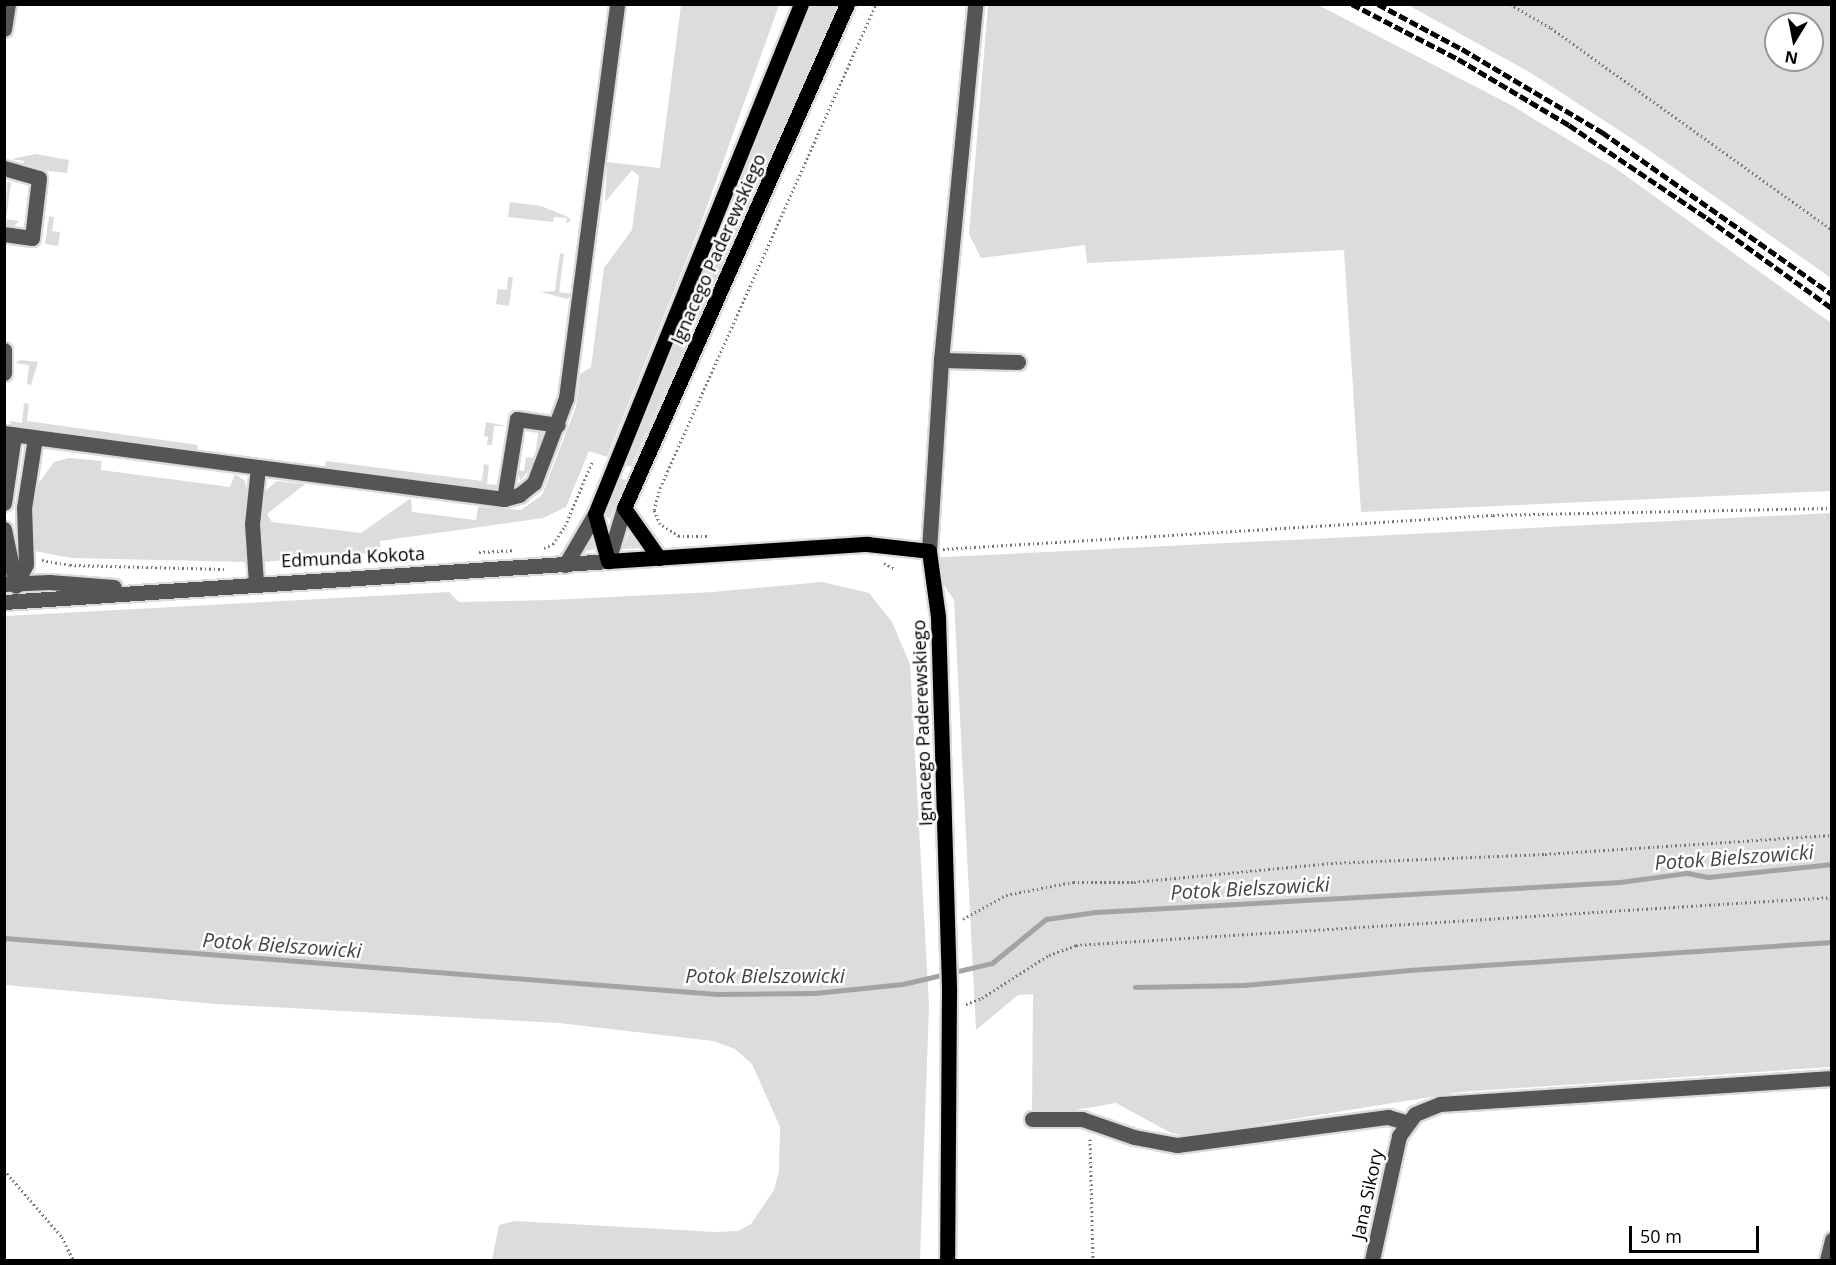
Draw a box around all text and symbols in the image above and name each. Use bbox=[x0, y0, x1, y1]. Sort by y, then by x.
north arrow bbox=[1764, 12, 1824, 72]
text: N bbox=[1783, 46, 1800, 70]
street label: Ignacego Paderewskiego bbox=[666, 150, 770, 348]
street label: Edmunda Kokota bbox=[281, 542, 425, 572]
street label: Ignacego Paderewskiego bbox=[908, 619, 936, 827]
water label: Potok Bielszowicki bbox=[1654, 839, 1814, 875]
water label: Potok Bielszowicki bbox=[1170, 872, 1330, 904]
water label: Potok Bielszowicki bbox=[202, 927, 362, 963]
water label: Potok Bielszowicki bbox=[685, 963, 845, 987]
street label: Jana Sikory bbox=[1347, 1147, 1387, 1241]
scale bar bbox=[1632, 1214, 1762, 1252]
text: 50 m bbox=[1640, 1224, 1682, 1248]

